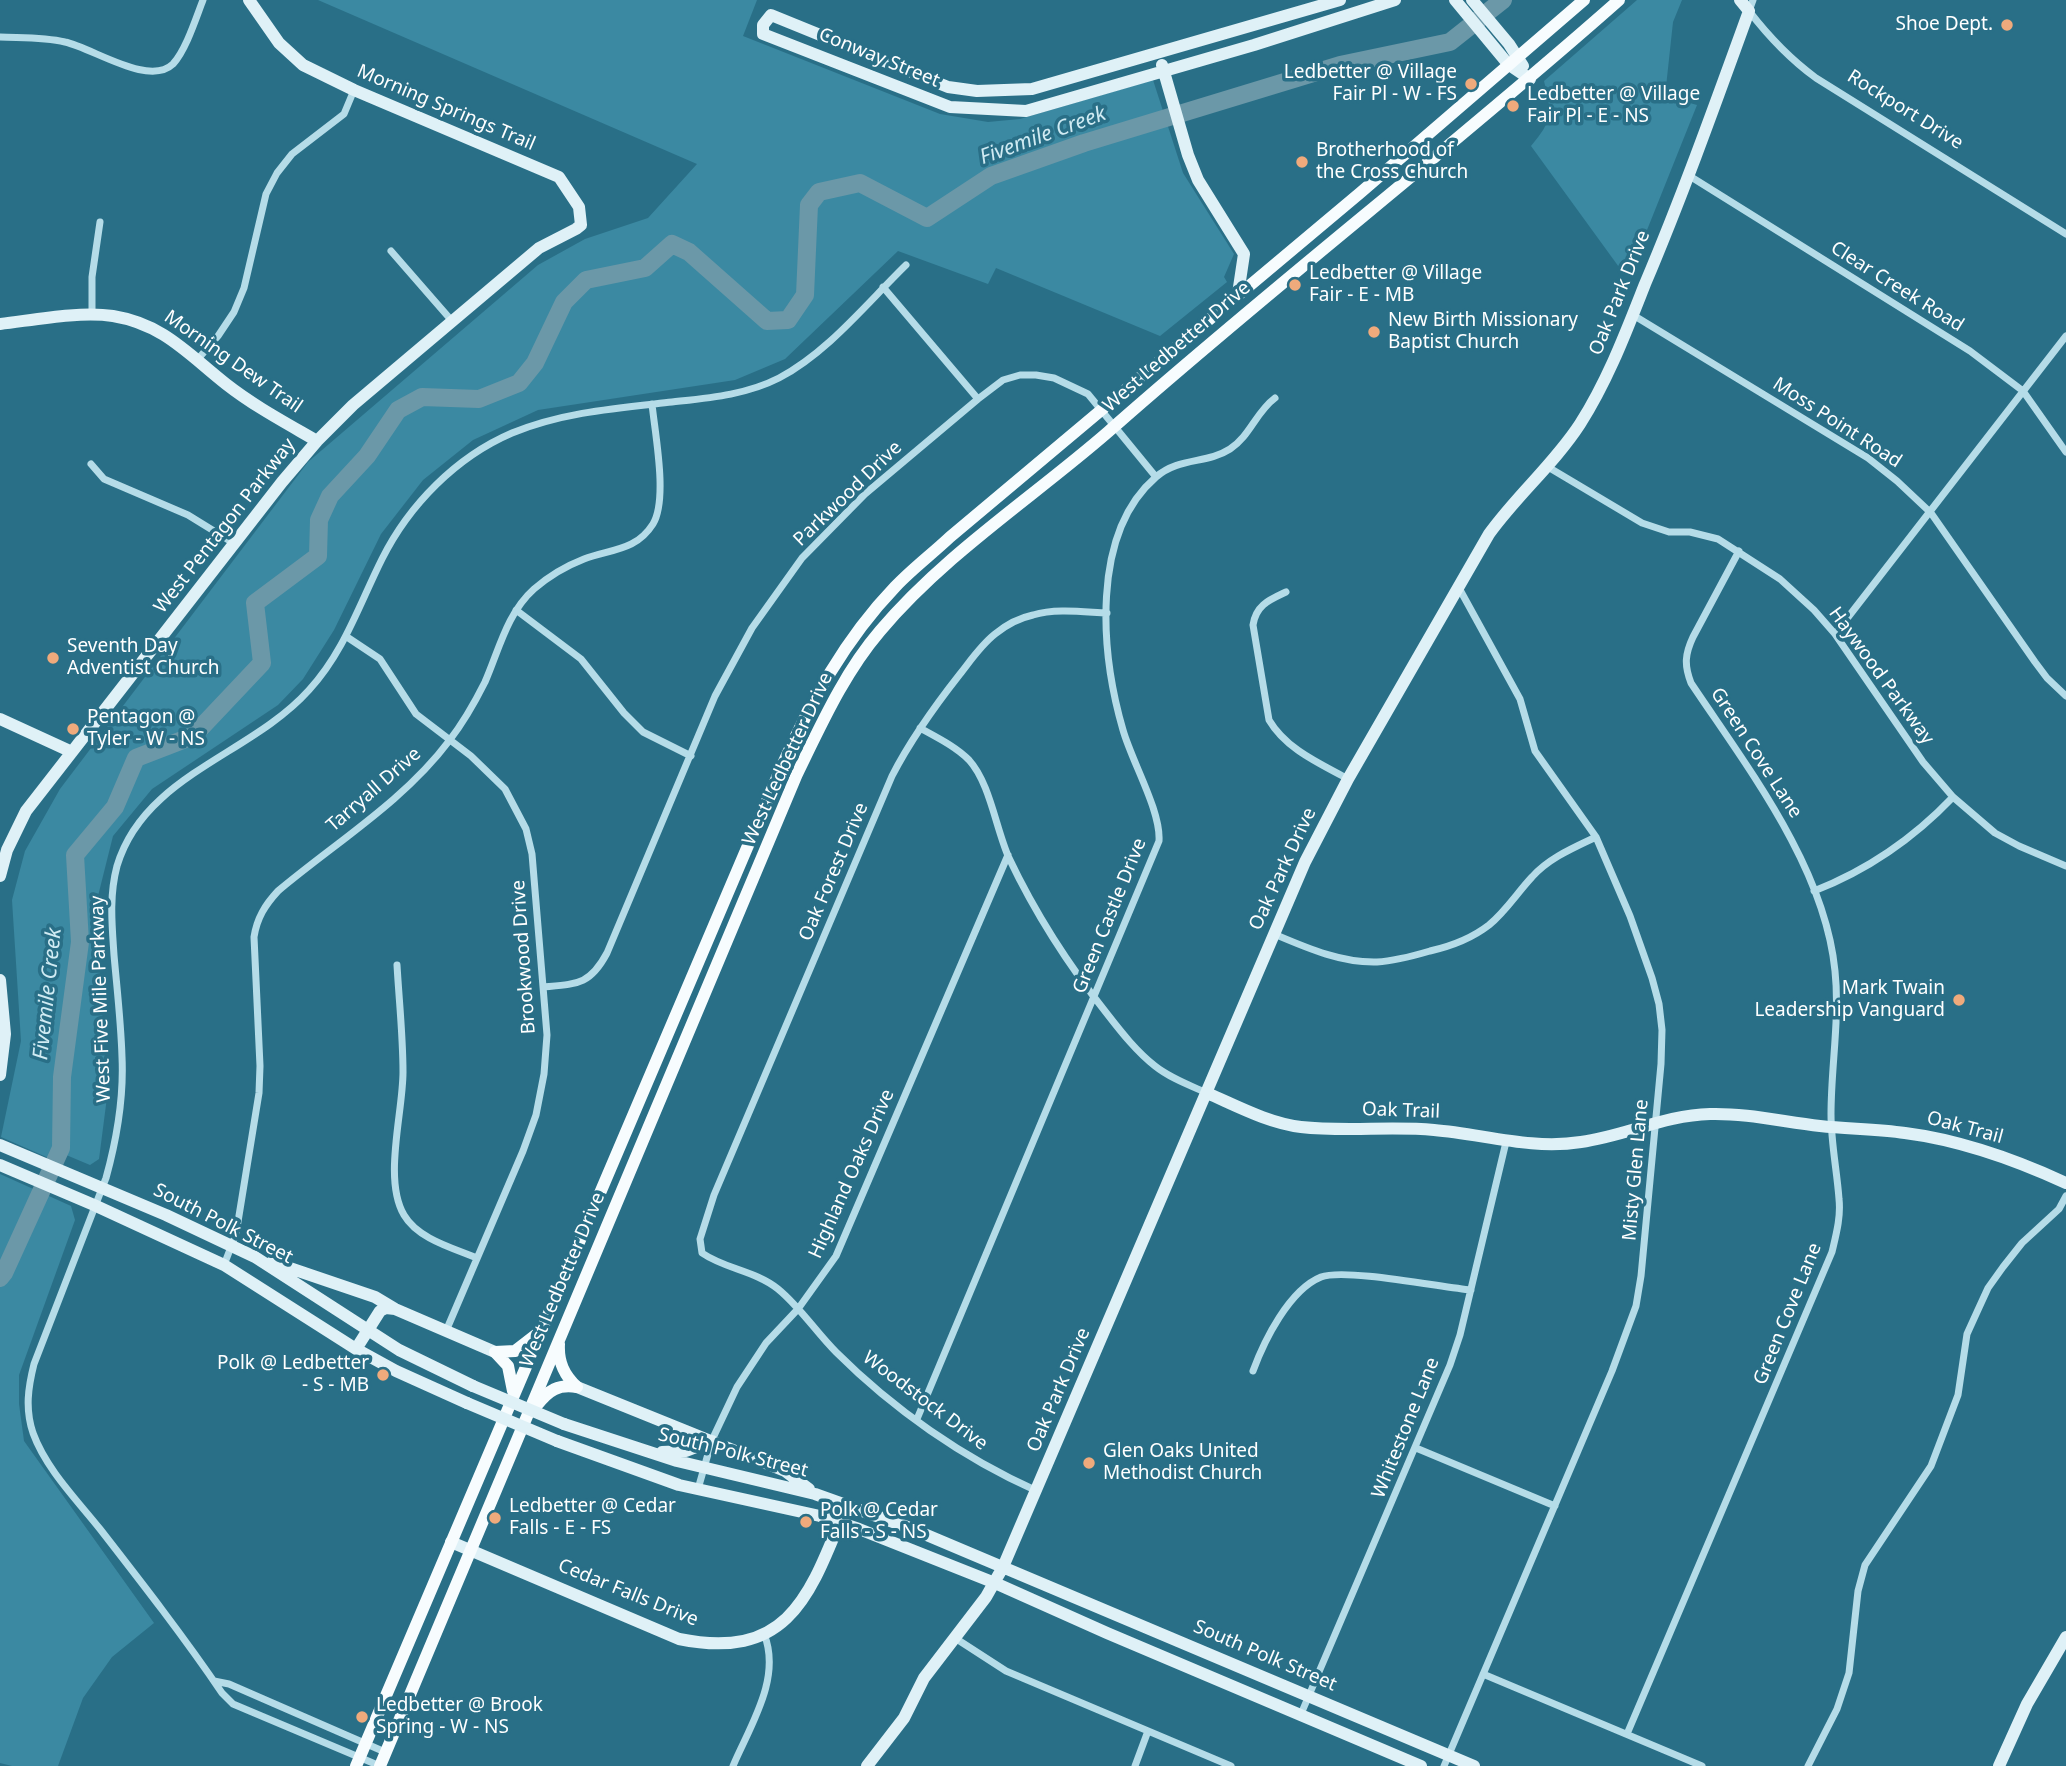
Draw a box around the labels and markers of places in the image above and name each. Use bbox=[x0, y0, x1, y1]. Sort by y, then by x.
place label: Shoe Dept. bbox=[1895, 14, 1993, 36]
marker: Shoe Dept. bbox=[1999, 17, 2015, 33]
place label: Ledbetter @ Village Fair Pl - W - FS bbox=[1284, 62, 1457, 106]
marker: Ledbetter @ Village Fair Pl - W - FS bbox=[1463, 76, 1479, 92]
place label: Ledbetter @ Village Fair Pl - E - NS bbox=[1527, 84, 1700, 128]
marker: Ledbetter @ Village Fair Pl - E - NS bbox=[1505, 98, 1521, 114]
place label: Brotherhood of the Cross Church bbox=[1316, 140, 1468, 184]
marker: Brotherhood of the Cross Church bbox=[1294, 154, 1310, 170]
place label: Ledbetter @ Village Fair - E - MB bbox=[1309, 263, 1482, 307]
marker: Ledbetter @ Village Fair - E - MB bbox=[1287, 277, 1303, 293]
place label: New Birth Missionary Baptist Church bbox=[1388, 310, 1578, 354]
marker: New Birth Missionary Baptist Church bbox=[1366, 324, 1382, 340]
place label: Seventh Day Adventist Church bbox=[67, 636, 219, 680]
marker: Seventh Day Adventist Church bbox=[45, 650, 61, 666]
place label: Pentagon @ Tyler - W - NS bbox=[87, 707, 205, 751]
marker: Pentagon @ Tyler - W - NS bbox=[65, 721, 81, 737]
place label: Mark Twain Leadership Vanguard bbox=[1754, 978, 1945, 1022]
marker: Mark Twain Leadership Vanguard bbox=[1951, 992, 1967, 1008]
place label: Polk @ Ledbetter - S - MB bbox=[217, 1353, 369, 1397]
marker: Polk @ Ledbetter - S - MB bbox=[375, 1367, 391, 1383]
place label: Glen Oaks United Methodist Church bbox=[1103, 1441, 1262, 1485]
marker: Glen Oaks United Methodist Church bbox=[1081, 1455, 1097, 1471]
place label: Ledbetter @ Cedar Falls - E - FS bbox=[509, 1496, 676, 1540]
place label: Polk @ Cedar Falls - S - NS bbox=[820, 1500, 938, 1544]
marker: Ledbetter @ Cedar Falls - E - FS bbox=[487, 1510, 503, 1526]
marker: Polk @ Cedar Falls - S - NS bbox=[798, 1514, 814, 1530]
place label: Ledbetter @ Brook Spring - W - NS bbox=[376, 1695, 543, 1739]
marker: Ledbetter @ Brook Spring - W - NS bbox=[354, 1709, 370, 1725]

